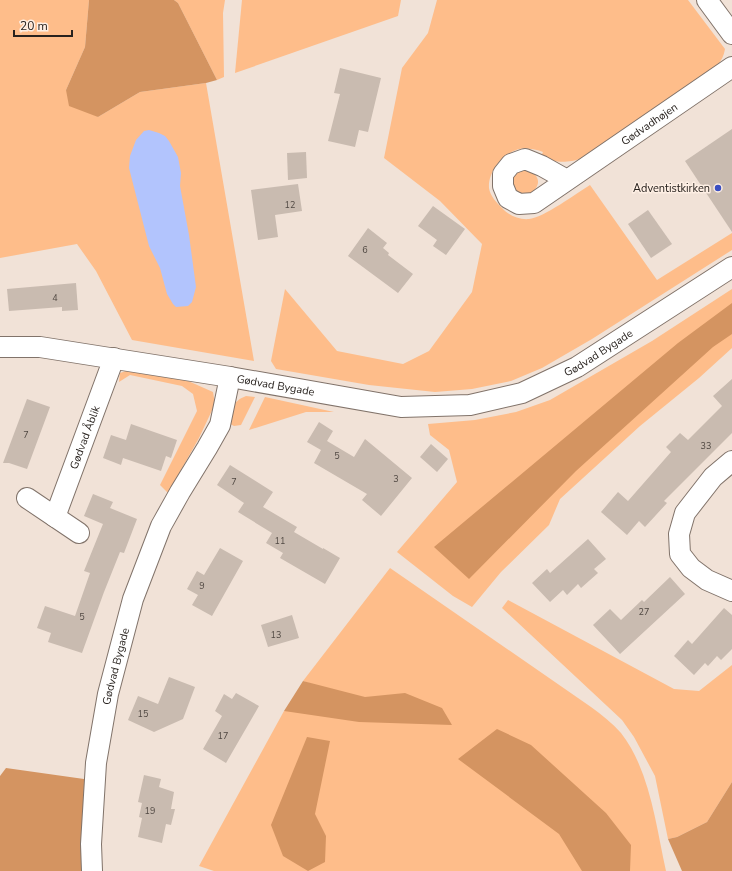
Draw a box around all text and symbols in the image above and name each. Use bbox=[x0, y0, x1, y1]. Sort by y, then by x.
scale bar bbox=[14, 12, 72, 38]
text: 20 m bbox=[20, 18, 48, 34]
street label: Gødvadhøjen bbox=[618, 100, 681, 149]
place label: Adventistkirken bbox=[633, 181, 710, 196]
marker: Adventistkirken bbox=[713, 183, 723, 193]
house number: 12 bbox=[285, 199, 295, 211]
house number: 6 bbox=[362, 244, 368, 256]
house number: 4 bbox=[52, 292, 58, 304]
street label: Gødvad Bygade bbox=[561, 326, 636, 380]
street label: Gødvad Bygade bbox=[235, 371, 316, 400]
street label: Gødvad Åblik bbox=[66, 403, 104, 471]
house number: 7 bbox=[23, 429, 29, 441]
house number: 33 bbox=[701, 440, 711, 452]
house number: 5 bbox=[334, 450, 340, 462]
house number: 3 bbox=[393, 473, 399, 485]
house number: 7 bbox=[231, 476, 237, 488]
house number: 11 bbox=[275, 535, 285, 547]
house number: 9 bbox=[199, 580, 205, 592]
house number: 27 bbox=[639, 606, 649, 618]
house number: 5 bbox=[79, 611, 85, 623]
street label: Gødvad Bygade bbox=[99, 626, 133, 706]
house number: 13 bbox=[271, 629, 281, 641]
house number: 15 bbox=[138, 708, 148, 720]
house number: 17 bbox=[218, 730, 228, 742]
house number: 19 bbox=[145, 805, 155, 817]

